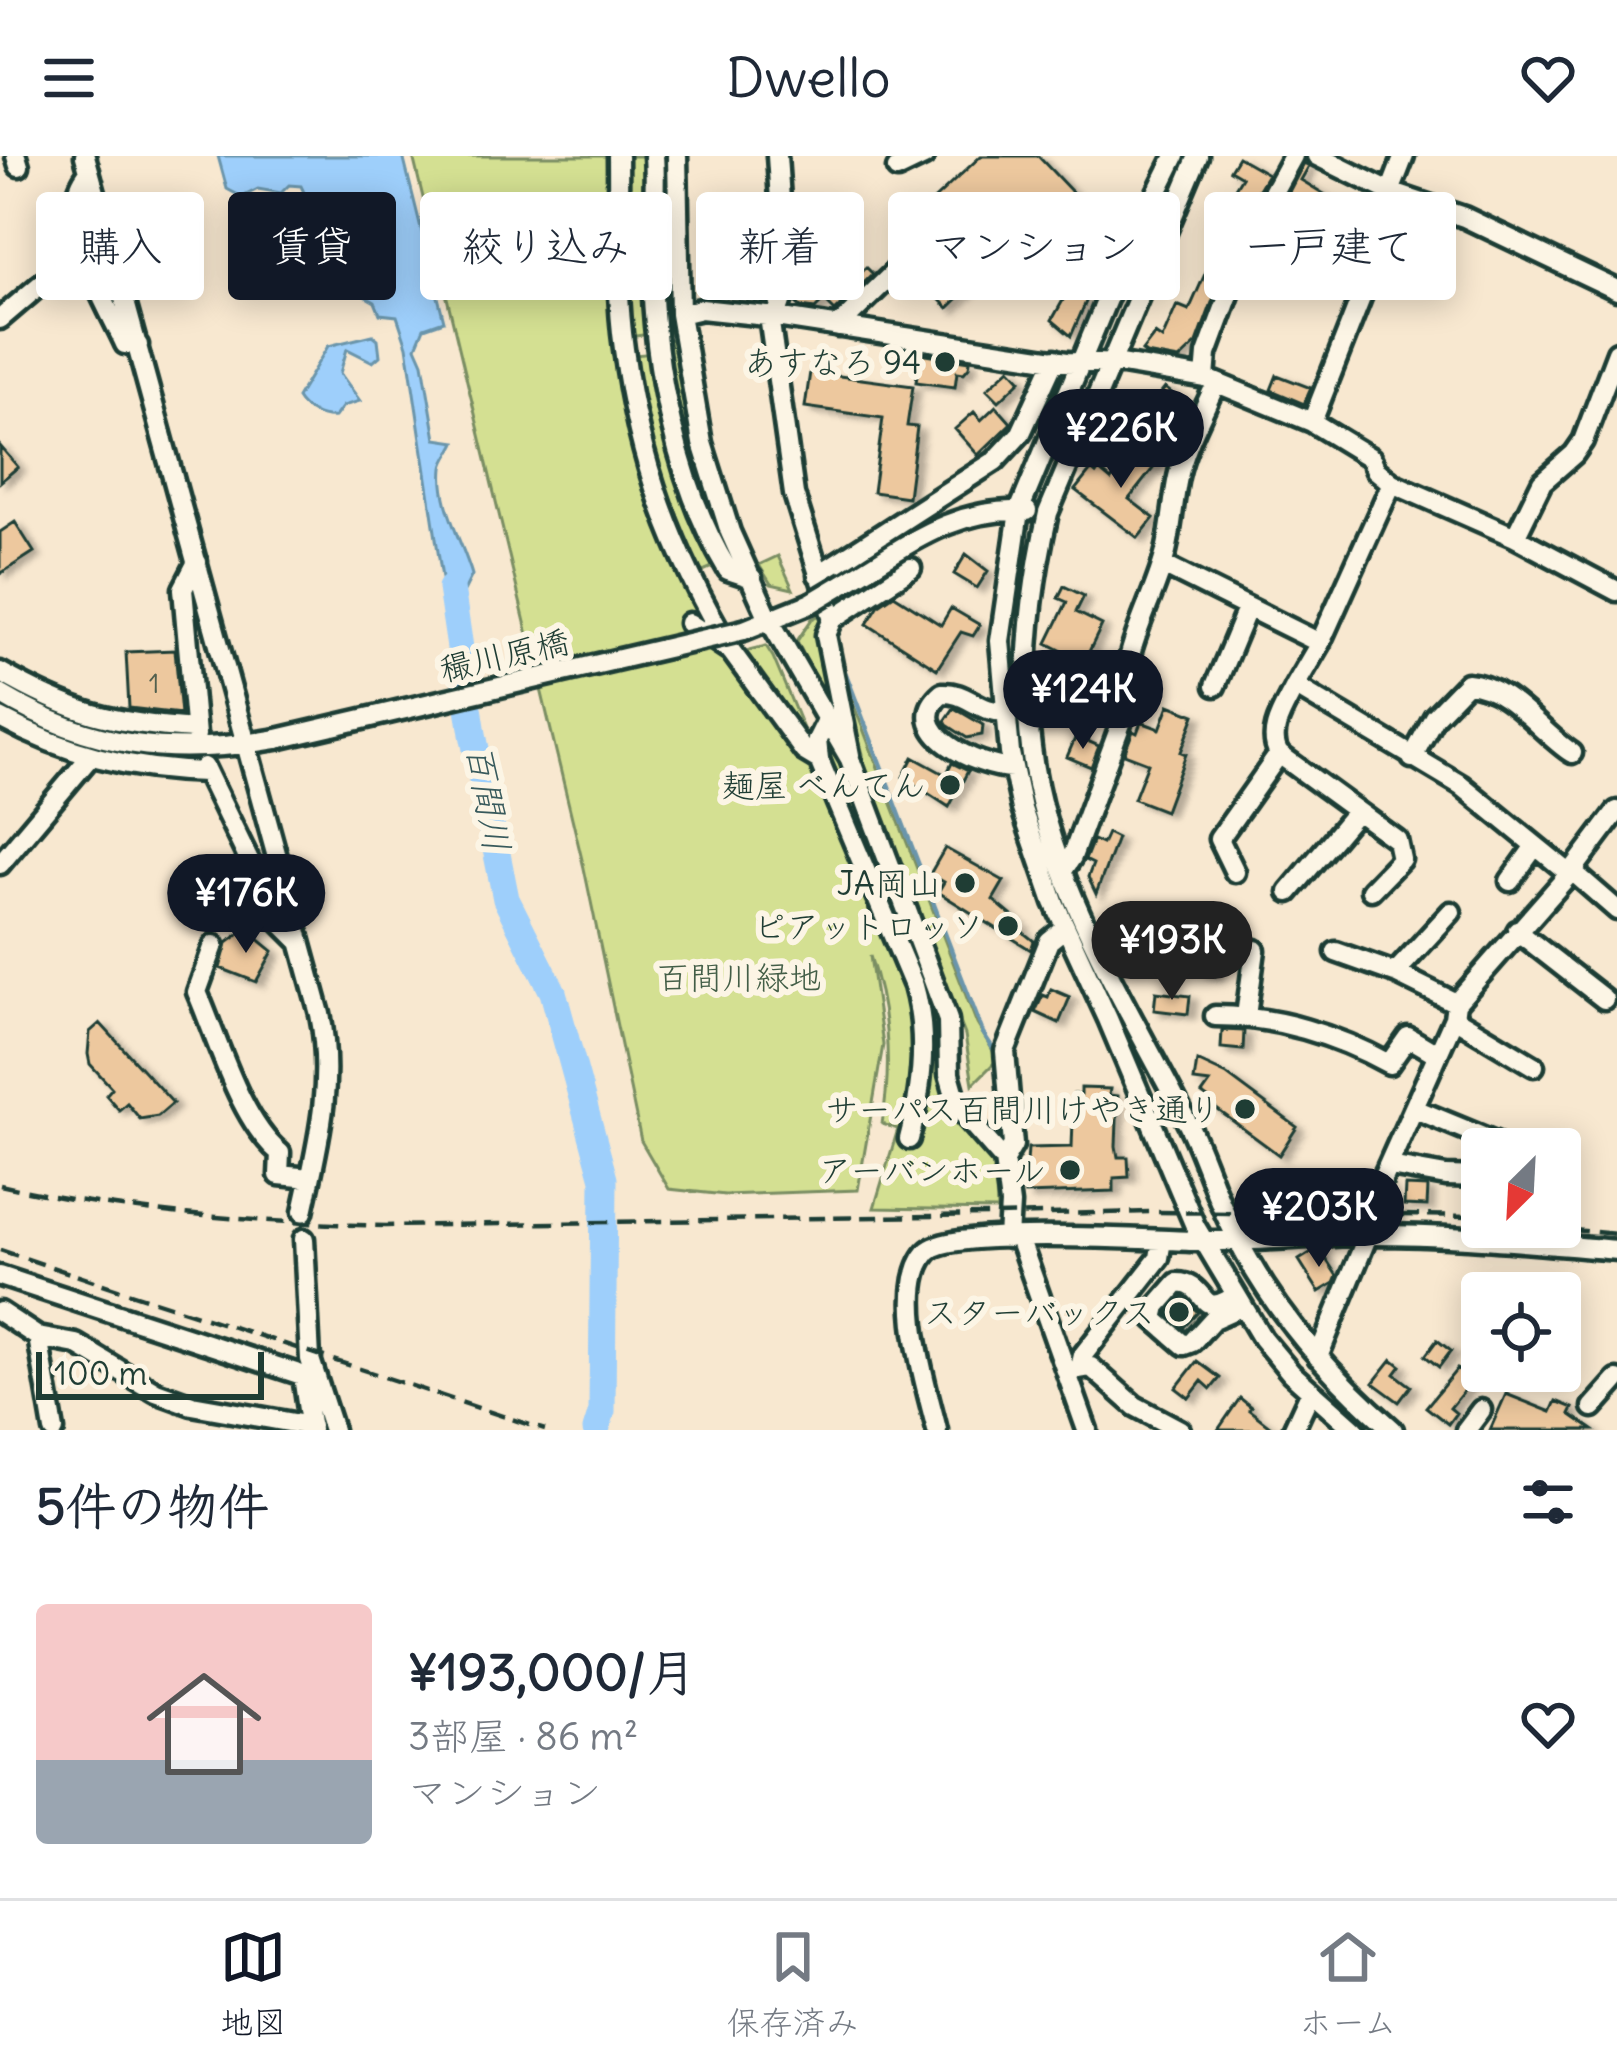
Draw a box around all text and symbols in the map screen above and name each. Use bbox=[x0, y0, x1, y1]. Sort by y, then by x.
text: Dwello bbox=[726, 44, 891, 112]
icon: menu bbox=[36, 45, 102, 111]
icon: heart bbox=[1515, 45, 1581, 111]
chip: 購入 bbox=[36, 192, 204, 300]
chip: 賃貸 bbox=[228, 192, 396, 300]
chip: 絞り込み bbox=[420, 192, 672, 300]
chip: 新着 bbox=[696, 192, 864, 300]
chip: マンション bbox=[888, 192, 1180, 300]
chip: 一戸建て bbox=[1204, 192, 1456, 300]
place label: あすなろ 94 bbox=[744, 341, 921, 383]
marker: あすなろ 94 bbox=[932, 349, 958, 375]
pin: ¥226K bbox=[1037, 389, 1205, 491]
text: ¥226K bbox=[1065, 403, 1177, 452]
street label: 穝川原橋 bbox=[435, 620, 573, 690]
pin: ¥124K bbox=[999, 650, 1167, 752]
text: ¥124K bbox=[1030, 664, 1136, 713]
house number: 1 bbox=[149, 666, 159, 700]
water label: 百間川 bbox=[457, 741, 520, 855]
place label: 麺屋 べんてん bbox=[722, 764, 926, 806]
marker: 麺屋 べんてん bbox=[937, 772, 963, 798]
pin: ¥176K bbox=[162, 854, 330, 956]
place label: JA岡山 bbox=[837, 862, 941, 904]
text: ¥176K bbox=[194, 868, 298, 917]
marker: JA岡山 bbox=[952, 870, 978, 896]
pin: ¥193K bbox=[1088, 901, 1256, 1003]
place label: ピアットロッソ bbox=[753, 905, 984, 947]
marker: ピアットロッソ bbox=[995, 913, 1021, 939]
text: ¥193K bbox=[1119, 915, 1225, 964]
park label: 百間川緑地 bbox=[657, 956, 822, 998]
place label: サーパス百間川けやき通り bbox=[825, 1088, 1221, 1130]
marker: サーパス百間川けやき通り bbox=[1232, 1096, 1258, 1122]
north arrow bbox=[1461, 1128, 1581, 1248]
map controls bbox=[1461, 1128, 1581, 1392]
place label: アーバンホール bbox=[818, 1149, 1046, 1191]
marker: アーバンホール bbox=[1057, 1157, 1083, 1183]
pin: ¥203K bbox=[1235, 1168, 1403, 1270]
text: ¥203K bbox=[1261, 1182, 1377, 1231]
button: locate bbox=[1461, 1272, 1581, 1392]
place label: スターバックス bbox=[924, 1291, 1155, 1333]
marker: スターバックス bbox=[1166, 1299, 1192, 1325]
scale bar bbox=[36, 1346, 264, 1399]
text: 100 m bbox=[54, 1352, 147, 1394]
icon: filters bbox=[1515, 1469, 1581, 1535]
text: 5件の物件 bbox=[36, 1474, 269, 1538]
text: ¥193,000/月 bbox=[408, 1640, 697, 1704]
icon: home bbox=[132, 1652, 276, 1796]
icon: heart bbox=[1515, 1691, 1581, 1757]
text: 3部屋 · 86 m² bbox=[408, 1712, 638, 1761]
text: マンション bbox=[408, 1768, 601, 1817]
tab: 地図 bbox=[220, 1924, 286, 2044]
tab: 保存済み bbox=[727, 1924, 859, 2044]
tab: ホーム bbox=[1299, 1924, 1397, 2044]

